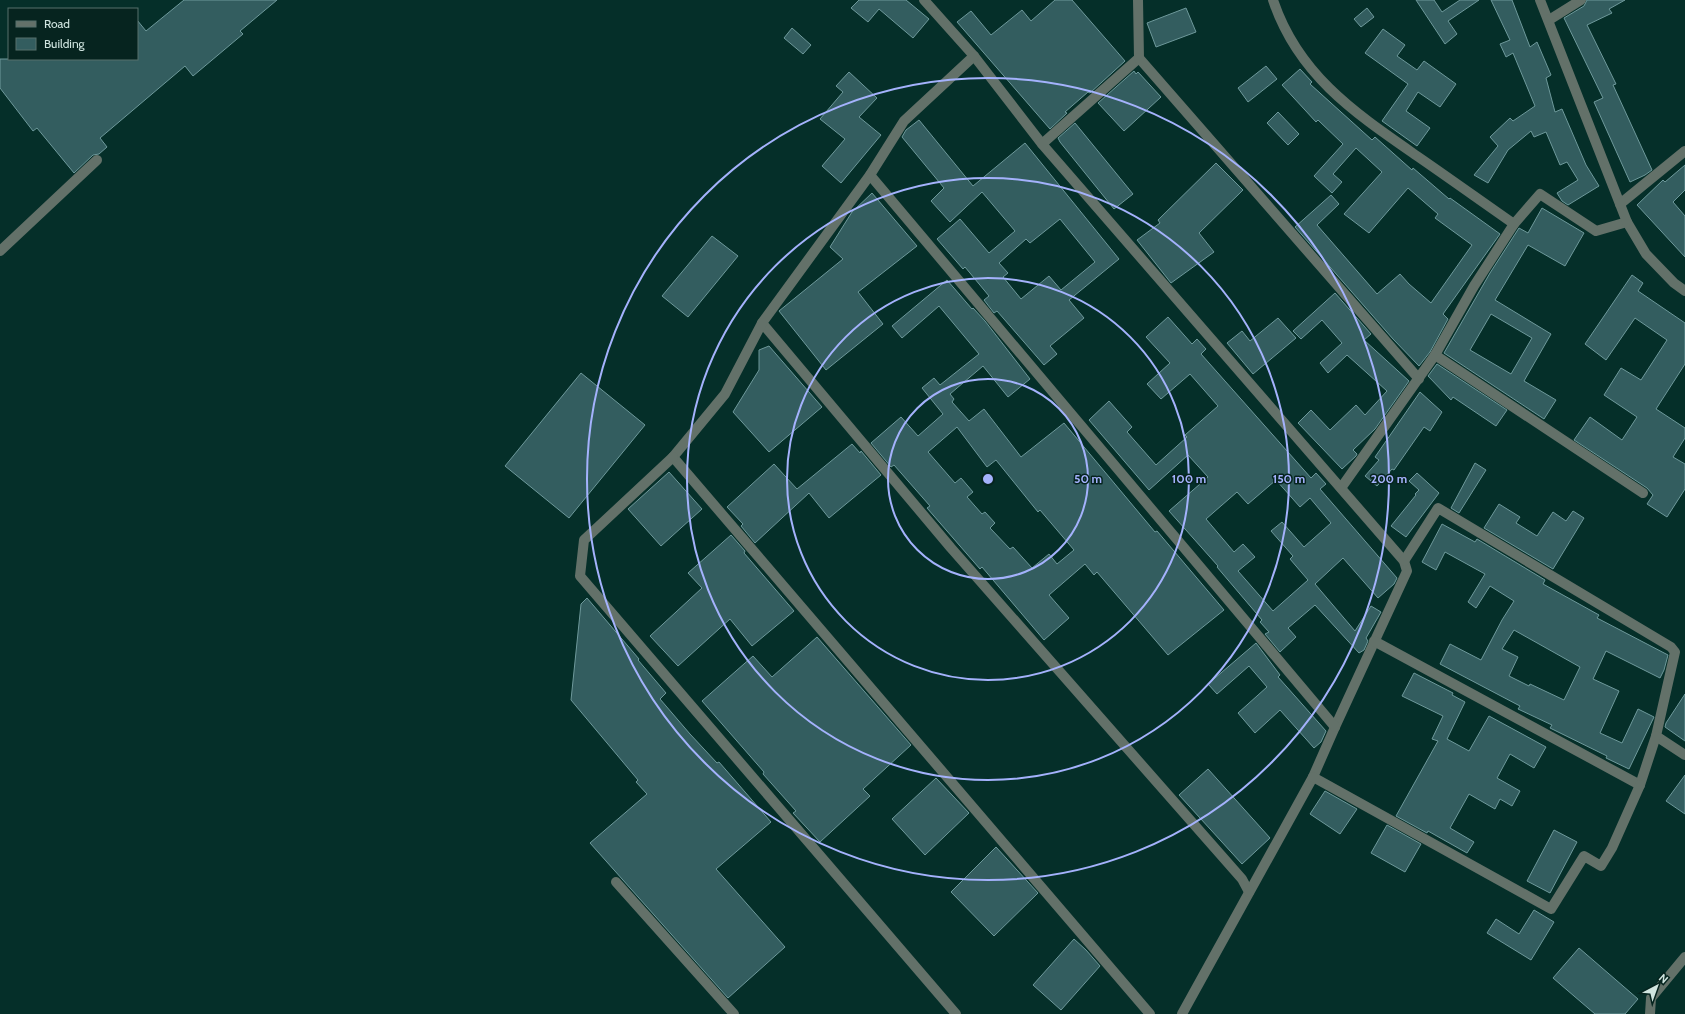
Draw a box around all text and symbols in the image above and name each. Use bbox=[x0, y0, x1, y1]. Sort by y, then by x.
legend bbox=[8, 8, 138, 60]
text: Road bbox=[44, 16, 70, 31]
text: Building bbox=[44, 36, 86, 51]
text: 50 m bbox=[1074, 471, 1102, 486]
text: 100 m bbox=[1172, 471, 1206, 486]
text: 150 m bbox=[1273, 471, 1305, 486]
text: 200 m bbox=[1371, 471, 1407, 486]
centre of rings bbox=[981, 472, 995, 486]
north arrow bbox=[1637, 966, 1677, 1006]
text: N bbox=[1656, 971, 1671, 986]

